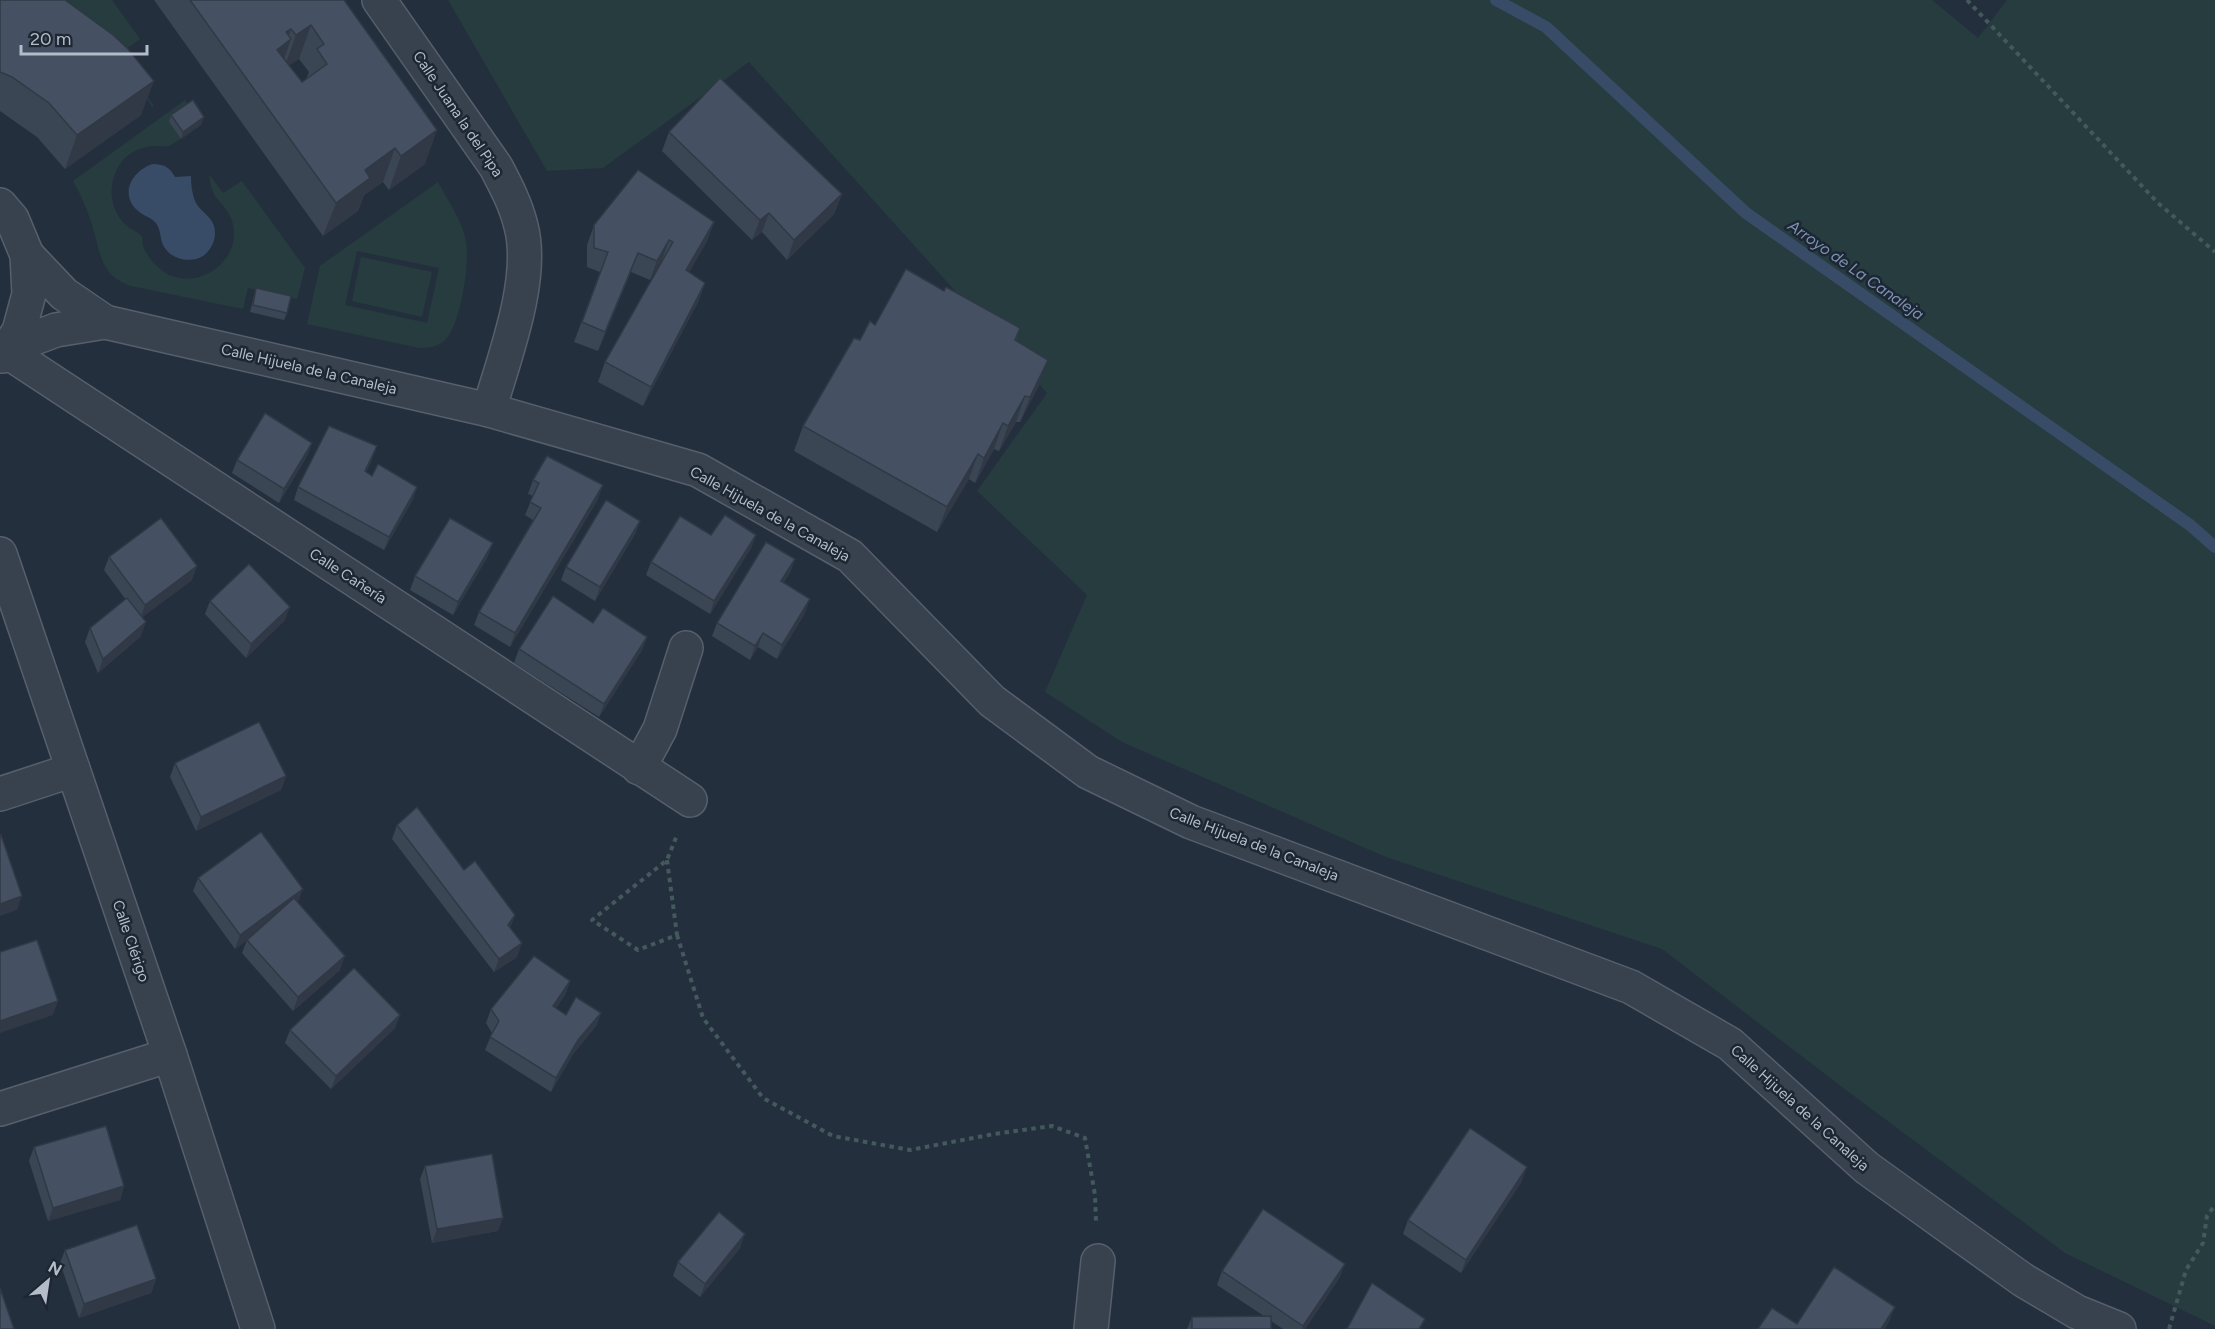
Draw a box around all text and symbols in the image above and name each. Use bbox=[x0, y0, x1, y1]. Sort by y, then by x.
scale bar bbox=[21, 18, 147, 56]
text: 20 m bbox=[30, 28, 71, 50]
street label: Calle Juana la del Pipa bbox=[409, 48, 507, 180]
water label: Arroyo de La Canaleja bbox=[1784, 215, 1927, 324]
street label: Calle Hijuela de la Canaleja bbox=[219, 340, 399, 398]
street label: Calle Hijuela de la Canaleja bbox=[687, 463, 853, 565]
street label: Calle Cañería bbox=[306, 544, 390, 608]
street label: Calle Hijuela de la Canaleja bbox=[1167, 803, 1341, 885]
street label: Calle Clérigo bbox=[109, 898, 153, 985]
street label: Calle Hijuela de la Canaleja bbox=[1727, 1041, 1873, 1175]
north arrow bbox=[18, 1251, 78, 1311]
text: N bbox=[45, 1257, 65, 1280]

